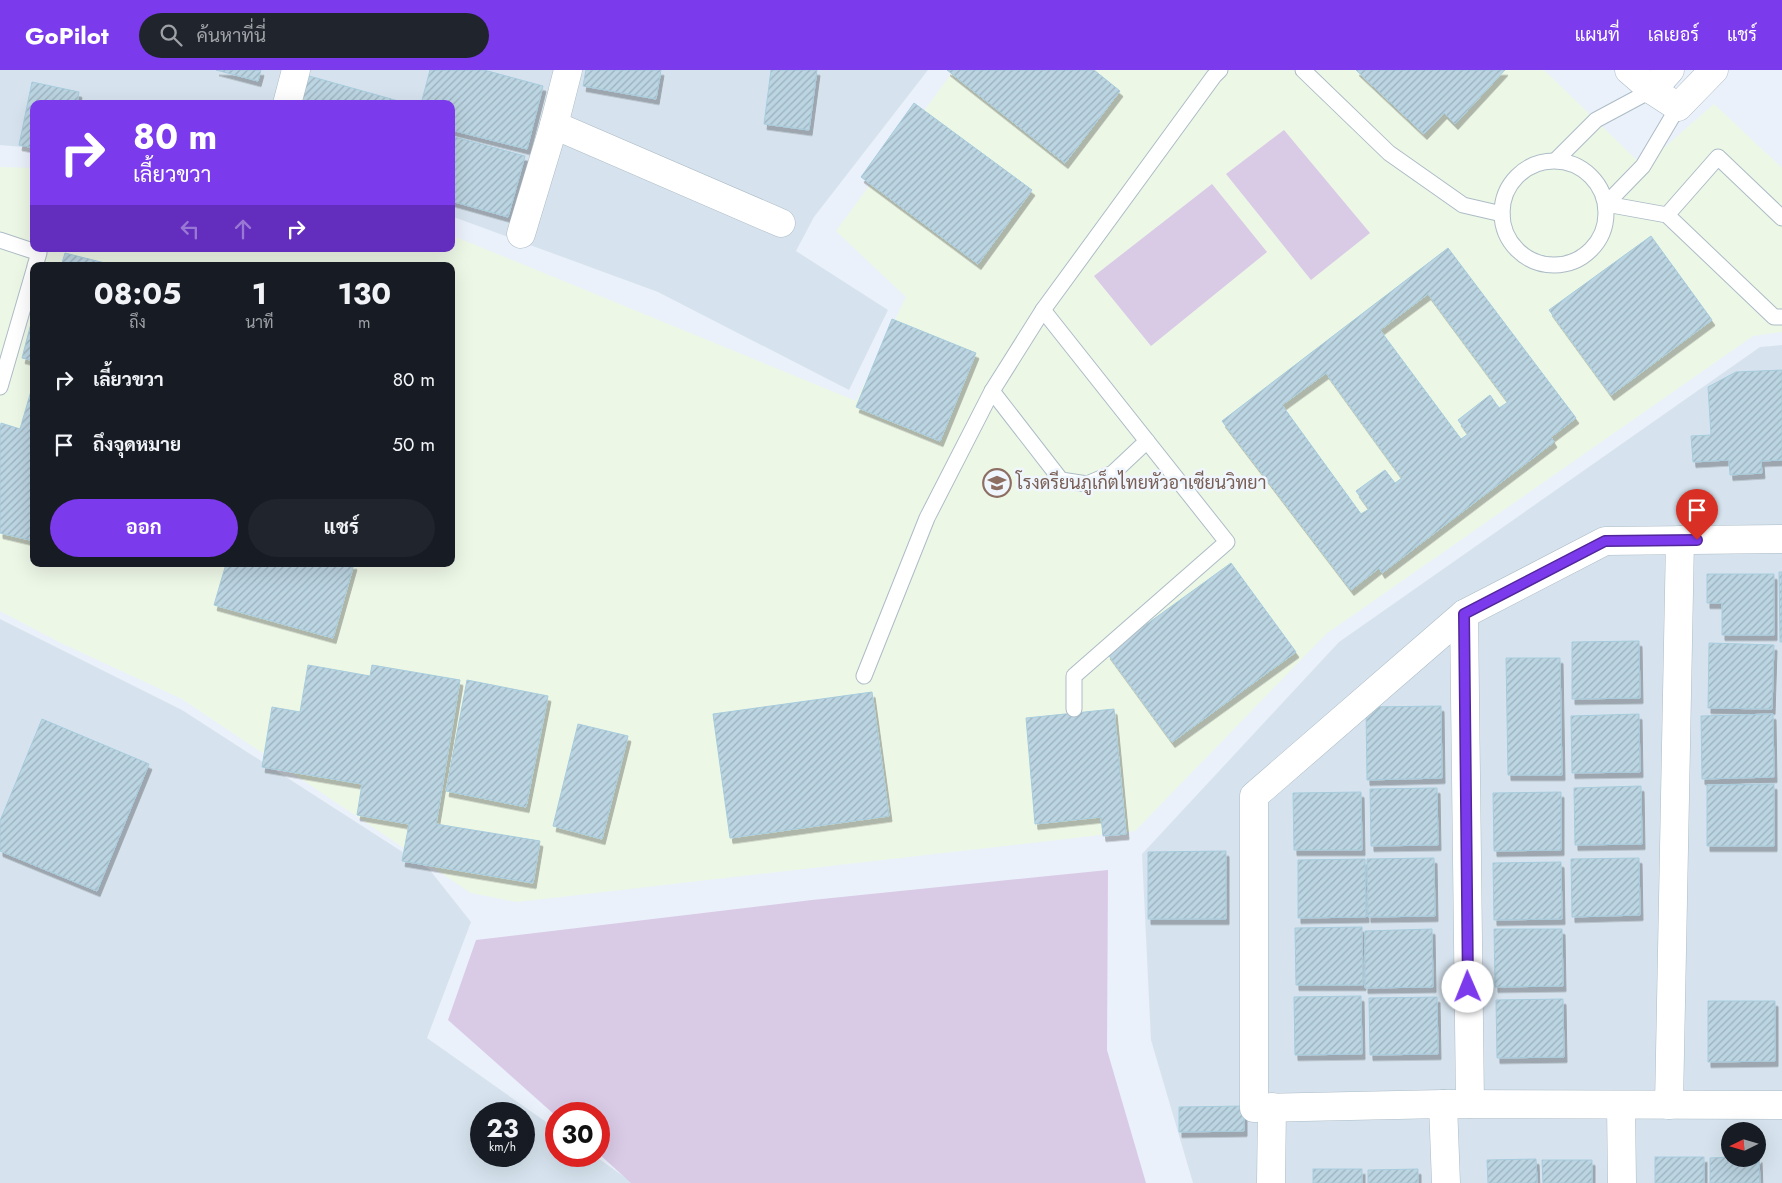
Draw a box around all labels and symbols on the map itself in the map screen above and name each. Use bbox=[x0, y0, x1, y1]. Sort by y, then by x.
school or university icon: โรงดรียนภูเก็ตไทยหัวอาเซียนวิทยา bbox=[982, 468, 1012, 498]
place label: โรงดรียนภูเก็ตไทยหัวอาเซียนวิทยา bbox=[1015, 469, 1266, 496]
pin bbox=[1676, 489, 1718, 540]
position arrow bbox=[1441, 960, 1493, 1012]
speed limit sign: 30 bbox=[545, 1102, 610, 1167]
north arrow bbox=[1721, 1122, 1766, 1168]

